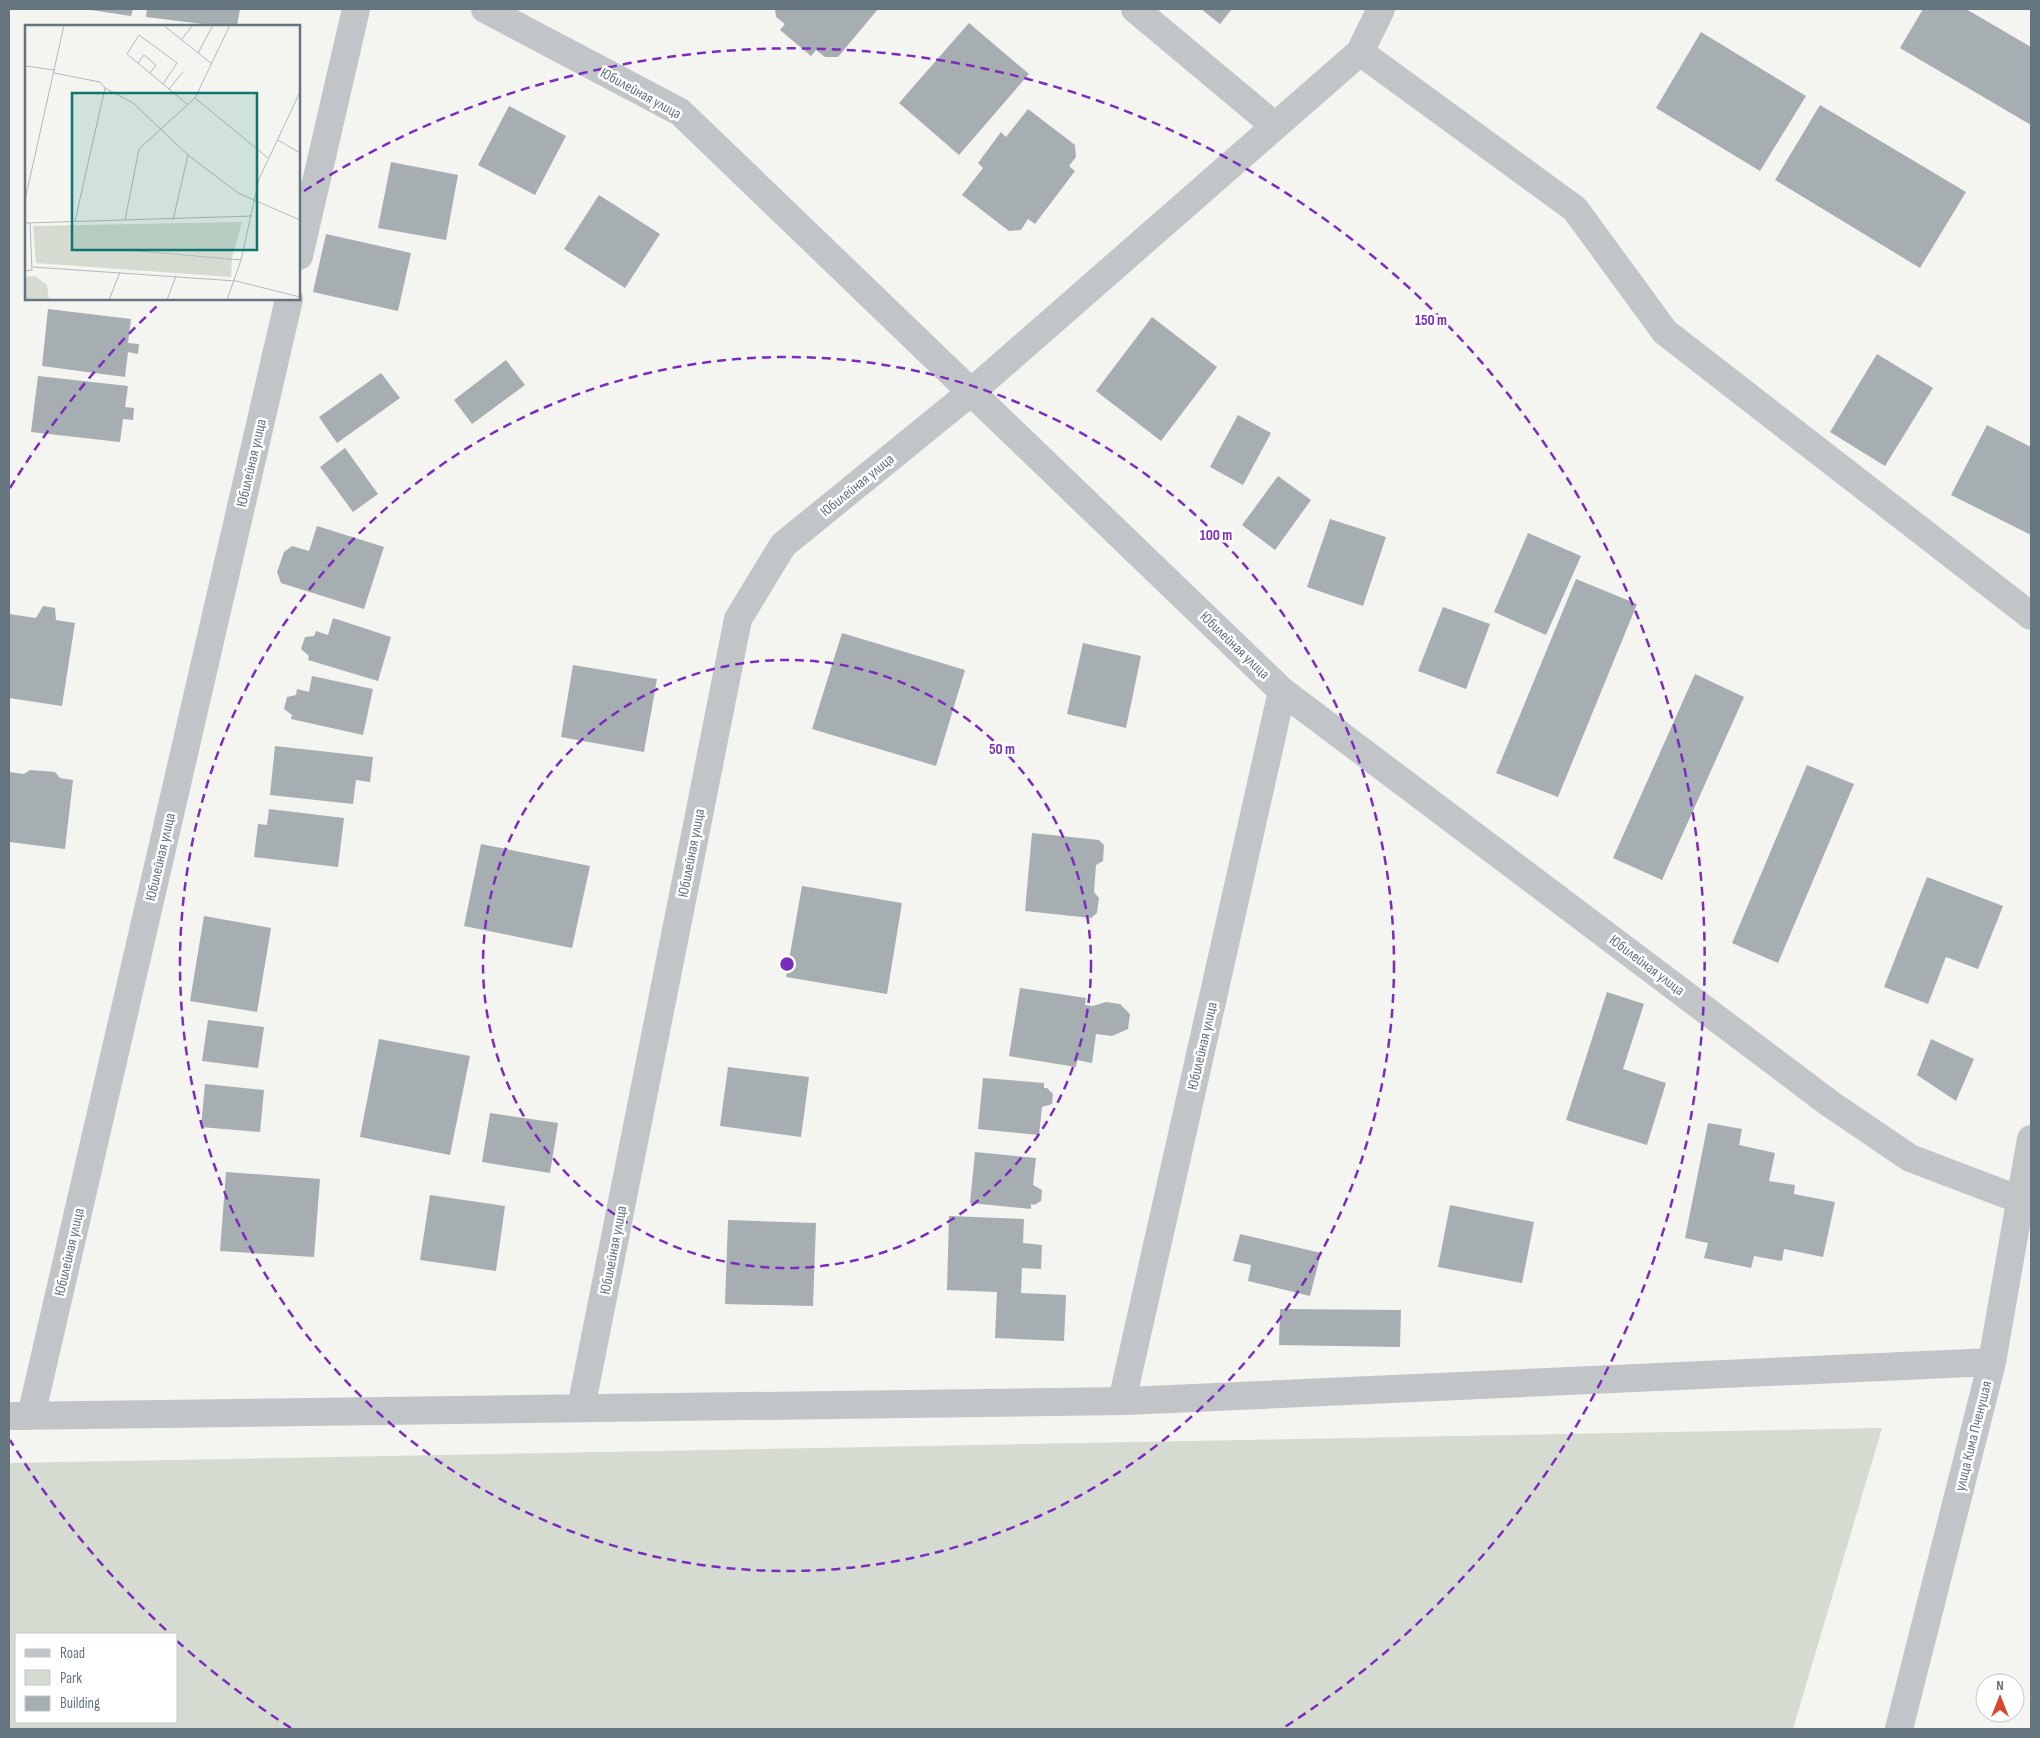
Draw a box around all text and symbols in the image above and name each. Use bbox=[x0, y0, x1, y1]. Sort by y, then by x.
inset map bbox=[25, 25, 300, 300]
street label: Юбилейная улица bbox=[597, 63, 685, 124]
text: 150 m bbox=[1415, 311, 1447, 330]
street label: Юбилейная улица bbox=[232, 417, 271, 509]
street label: Юбилейная улица bbox=[816, 450, 898, 521]
text: 100 m bbox=[1200, 526, 1232, 545]
street label: Юбилейная улица bbox=[1196, 607, 1274, 683]
text: 50 m bbox=[989, 740, 1015, 759]
street label: Юбилейная улица bbox=[674, 807, 709, 899]
street label: Юбилейная улица bbox=[141, 811, 180, 903]
street label: Юбилейная улица bbox=[1605, 931, 1688, 1000]
centre of rings bbox=[778, 955, 796, 973]
street label: Юбилейная улица bbox=[1183, 1000, 1222, 1092]
street label: Юбилейная улица bbox=[596, 1204, 631, 1296]
street label: Юбилейная улица bbox=[50, 1206, 89, 1298]
street label: улица Кима Пченушая bbox=[1951, 1379, 1996, 1493]
legend bbox=[15, 1633, 178, 1723]
text: Road bbox=[60, 1644, 85, 1663]
text: Park bbox=[60, 1669, 82, 1688]
north arrow bbox=[1975, 1673, 2025, 1723]
text: N bbox=[1996, 1677, 2004, 1694]
text: Building bbox=[60, 1694, 100, 1713]

